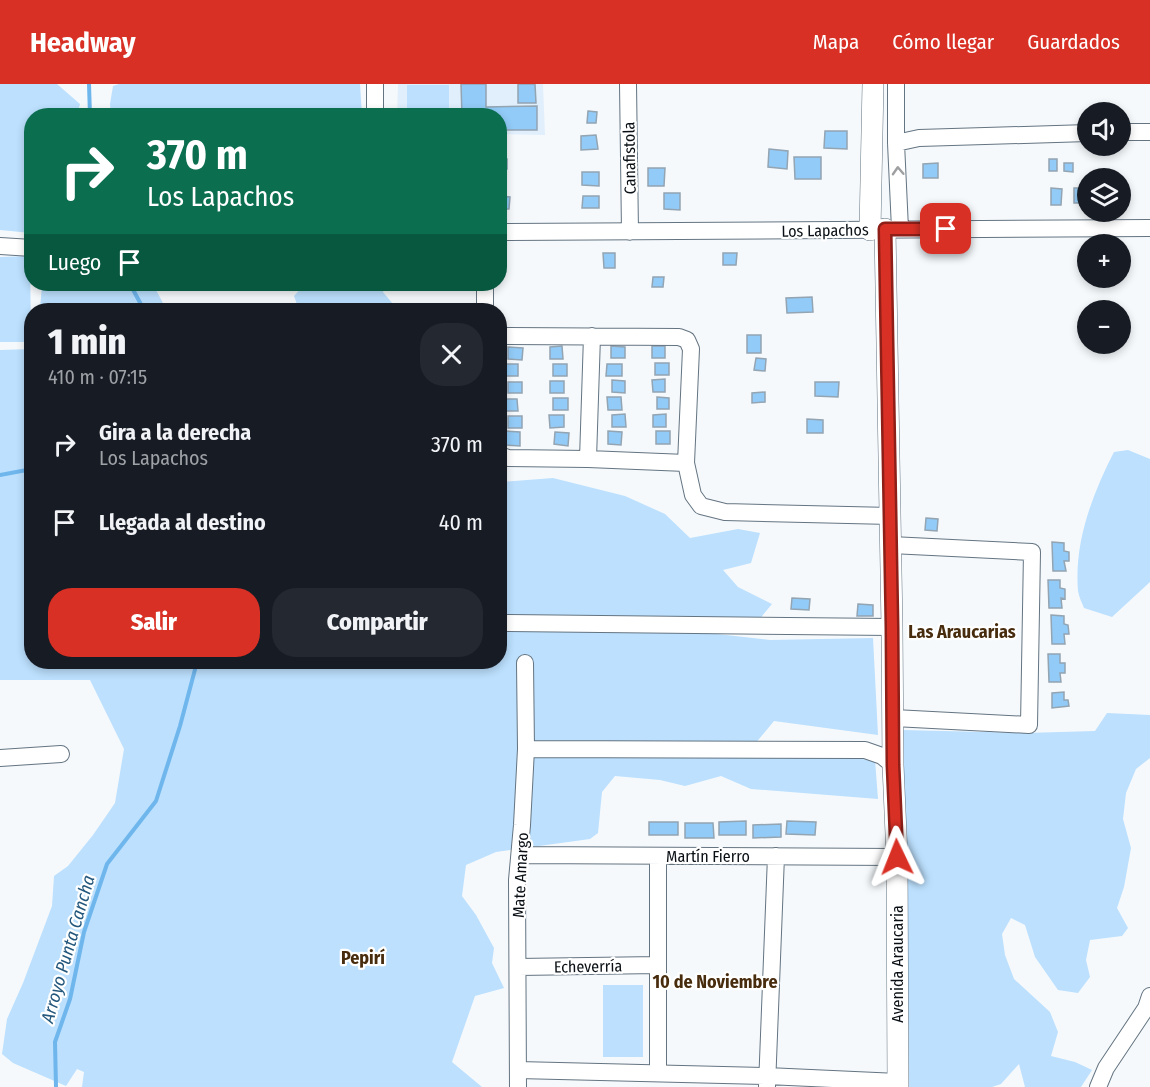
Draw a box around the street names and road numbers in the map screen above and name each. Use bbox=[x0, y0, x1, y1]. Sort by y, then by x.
street label: Canafistola bbox=[619, 121, 640, 194]
street label: Los Lapachos bbox=[781, 220, 869, 241]
street label: Mate Amargo bbox=[509, 832, 532, 918]
street label: Martín Fierro bbox=[666, 847, 750, 866]
street label: Avenida Araucaria bbox=[888, 905, 907, 1023]
street label: Echeverría bbox=[554, 956, 622, 977]

